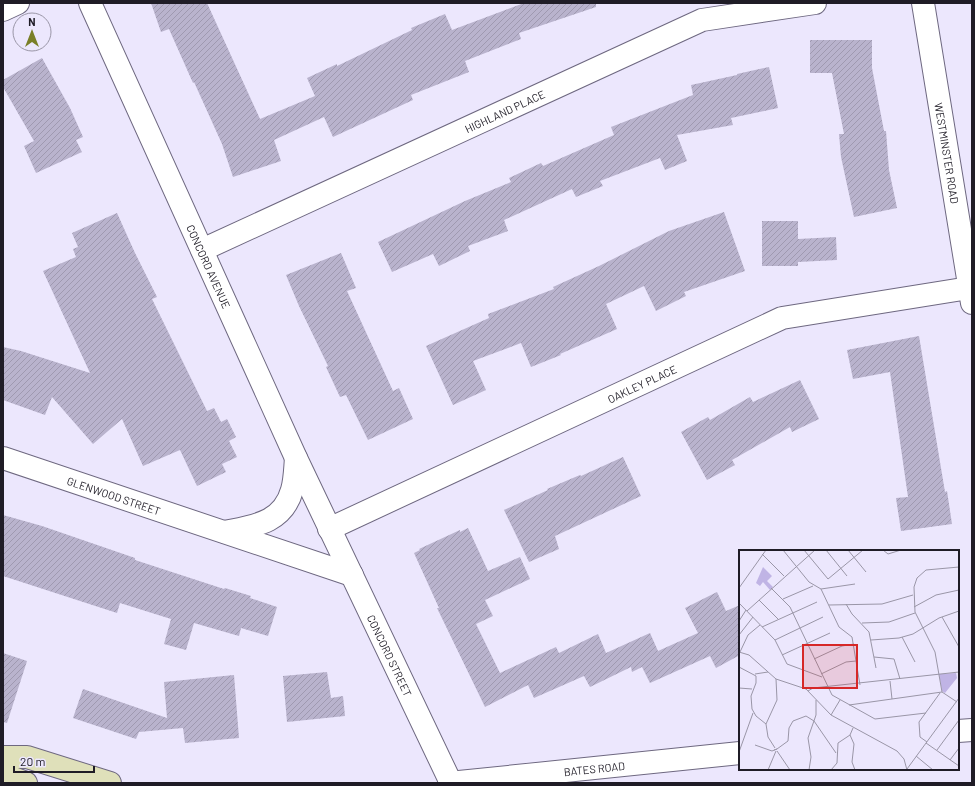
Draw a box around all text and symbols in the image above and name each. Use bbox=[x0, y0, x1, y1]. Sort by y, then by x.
north arrow bbox=[12, 12, 52, 52]
text: N bbox=[28, 15, 36, 28]
street label: HIGHLAND PLACE bbox=[462, 87, 547, 135]
street label: WESTMINSTER ROAD bbox=[933, 102, 962, 205]
street label: CONCORD AVENUE bbox=[185, 222, 234, 311]
street label: OAKLEY PLACE bbox=[605, 362, 679, 405]
street label: GLENWOOD STREET bbox=[65, 473, 162, 517]
inset map bbox=[739, 550, 959, 770]
street label: CONCORD STREET bbox=[365, 612, 415, 698]
scale bar bbox=[14, 748, 94, 774]
text: 20 m bbox=[20, 754, 46, 768]
street label: BATES ROAD bbox=[563, 758, 626, 778]

